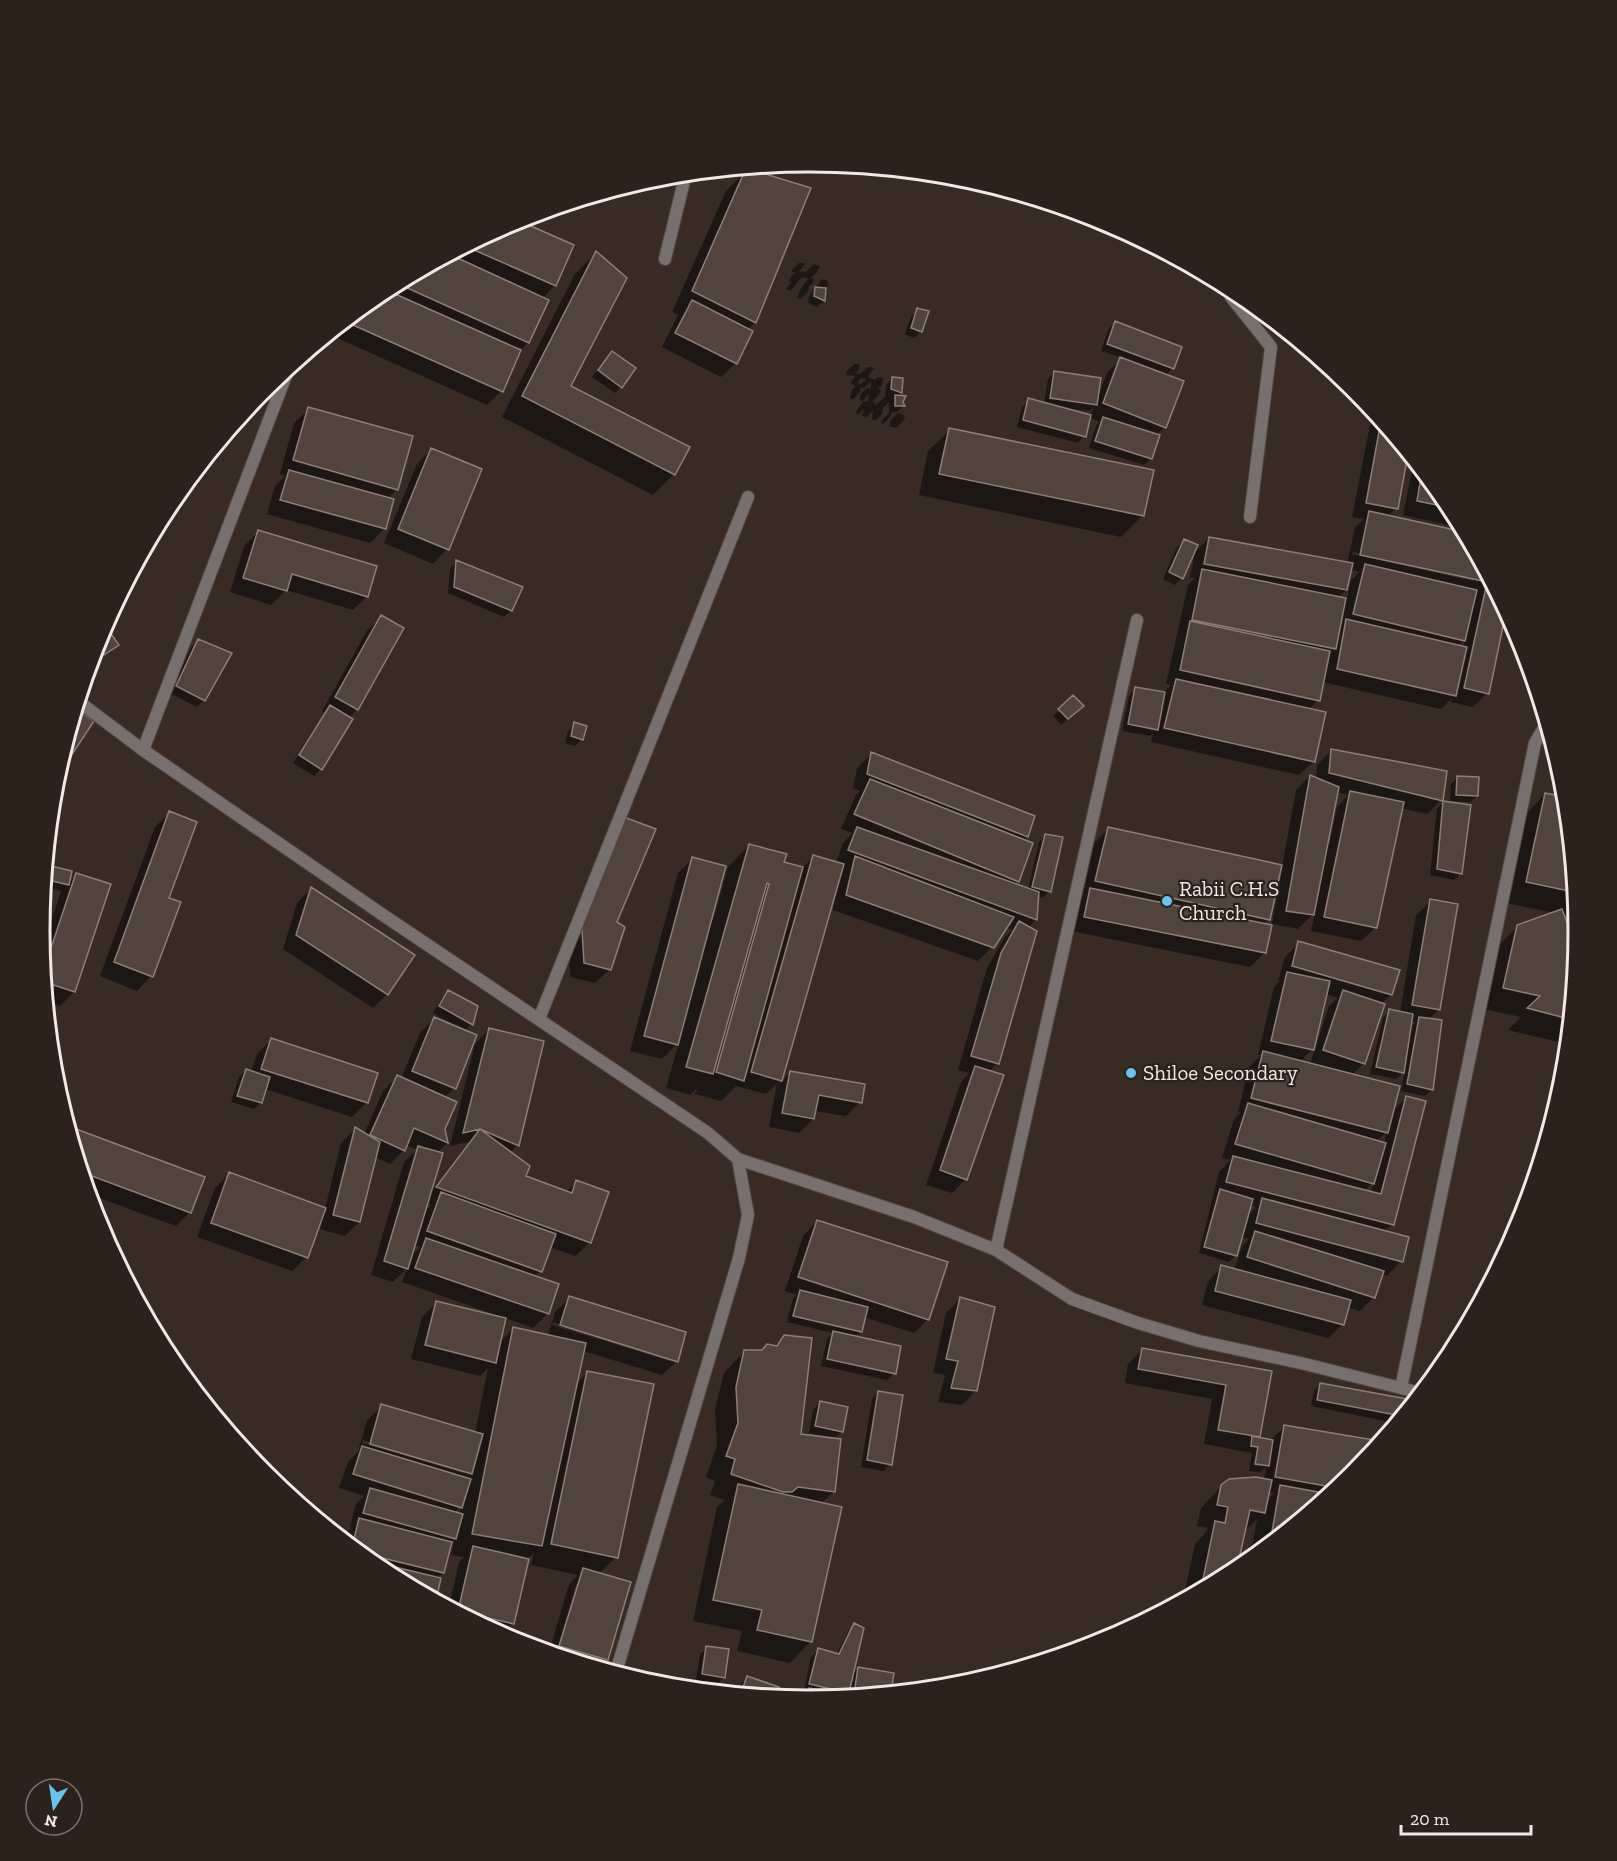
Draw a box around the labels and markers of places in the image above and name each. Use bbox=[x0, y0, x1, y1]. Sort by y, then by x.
place label: Rabii C.H.S Church bbox=[1179, 876, 1279, 925]
marker: Rabii C.H.S Church bbox=[1160, 894, 1174, 908]
place label: Shiloe Secondary bbox=[1143, 1060, 1298, 1085]
marker: Shiloe Secondary bbox=[1124, 1066, 1138, 1080]

